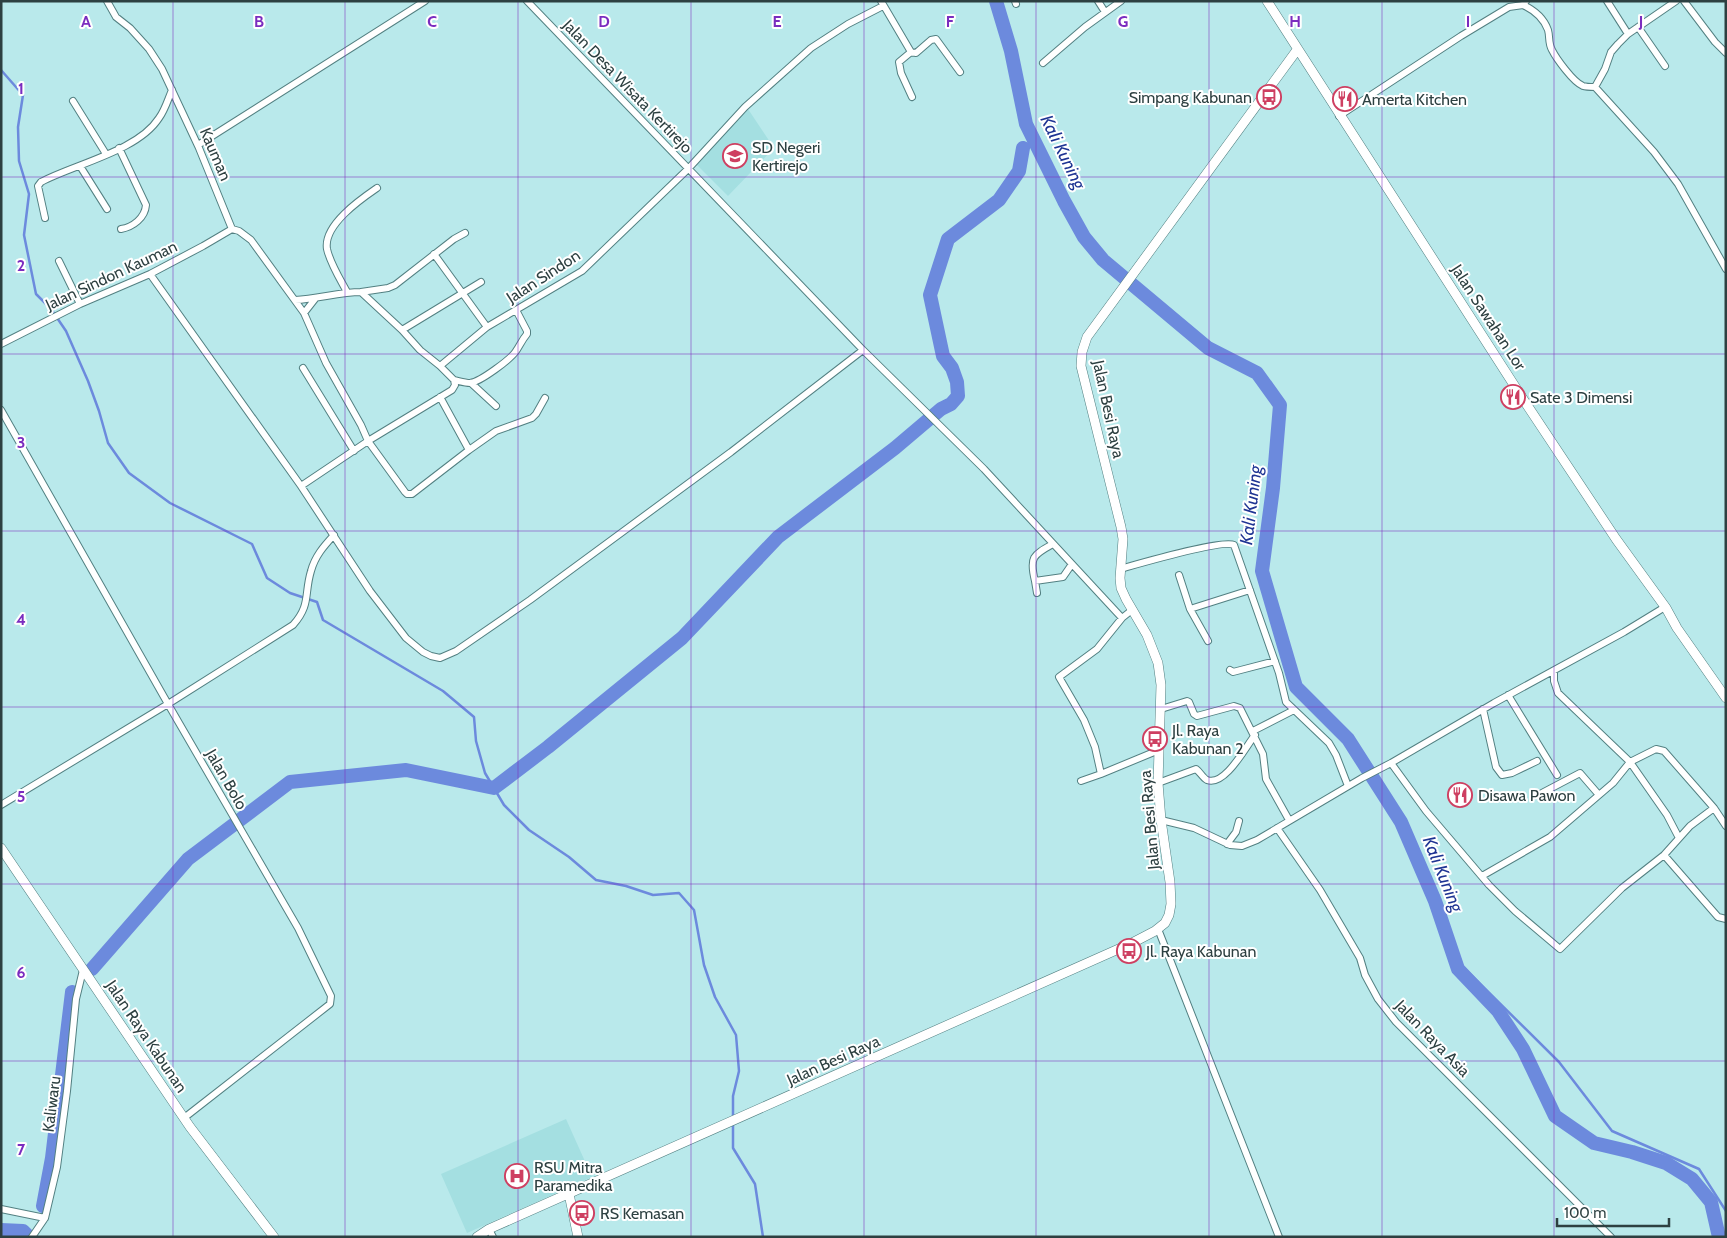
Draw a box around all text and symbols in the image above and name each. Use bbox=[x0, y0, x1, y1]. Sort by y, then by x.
text: A bbox=[81, 12, 91, 31]
text: B bbox=[254, 12, 264, 31]
text: C bbox=[427, 12, 437, 31]
text: E bbox=[772, 12, 782, 31]
text: F bbox=[946, 12, 955, 31]
text: G bbox=[1118, 12, 1128, 31]
text: H bbox=[1289, 12, 1301, 31]
text: I bbox=[1466, 12, 1470, 31]
text: J bbox=[1638, 12, 1643, 31]
street label: Jalan Desa Wisata Kertirejo bbox=[559, 15, 697, 157]
text: 1 bbox=[18, 79, 24, 98]
bus stop icon: Simpang Kabunan bbox=[1256, 84, 1282, 110]
restaurant icon: Amerta Kitchen bbox=[1332, 86, 1358, 112]
place label: Simpang Kabunan bbox=[1129, 88, 1252, 107]
place label: Amerta Kitchen bbox=[1362, 90, 1467, 109]
water label: Kali Kuning bbox=[1036, 111, 1091, 193]
street label: Kauman bbox=[196, 125, 235, 184]
place label: SD Negeri Kertirejo bbox=[752, 138, 820, 175]
school or university icon: SD Negeri Kertirejo bbox=[722, 143, 748, 169]
street label: Jalan Sindon Kauman bbox=[41, 237, 180, 315]
street label: Jalan Sindon bbox=[502, 246, 584, 308]
text: 2 bbox=[17, 256, 25, 275]
street label: Jalan Sawahan Lor bbox=[1447, 260, 1530, 374]
street label: Jalan Besi Raya bbox=[1089, 357, 1128, 460]
restaurant icon: Sate 3 Dimensi bbox=[1500, 384, 1526, 410]
place label: Sate 3 Dimensi bbox=[1530, 388, 1632, 407]
text: 3 bbox=[17, 433, 25, 452]
water label: Kali Kuning bbox=[1235, 463, 1267, 546]
text: 4 bbox=[16, 610, 26, 629]
place label: Jl. Raya Kabunan 2 bbox=[1171, 721, 1244, 758]
bus stop icon: Jl. Raya Kabunan 2 bbox=[1142, 726, 1168, 752]
street label: Jalan Bolo bbox=[201, 745, 252, 813]
street label: Jalan Besi Raya bbox=[1136, 769, 1163, 871]
restaurant icon: Disawa Pawon bbox=[1447, 782, 1473, 808]
place label: Disawa Pawon bbox=[1478, 786, 1576, 805]
text: 5 bbox=[17, 787, 25, 806]
water label: Kali Kuning bbox=[1418, 833, 1468, 916]
bus stop icon: Jl. Raya Kabunan bbox=[1116, 938, 1142, 964]
place label: Jl. Raya Kabunan bbox=[1145, 942, 1256, 961]
text: 6 bbox=[17, 963, 26, 982]
street label: Jalan Raya Kabunan bbox=[101, 976, 191, 1096]
street label: Jalan Raya Asia bbox=[1391, 995, 1474, 1081]
street label: Jalan Besi Raya bbox=[783, 1031, 883, 1090]
street label: Kaliwaru bbox=[39, 1075, 64, 1133]
text: 7 bbox=[17, 1140, 26, 1159]
place label: RSU Mitra Paramedika bbox=[534, 1158, 613, 1195]
hospital icon: RSU Mitra Paramedika bbox=[504, 1163, 530, 1189]
scale bar bbox=[1557, 1196, 1670, 1228]
bus stop icon: RS Kemasan bbox=[569, 1200, 595, 1226]
place label: RS Kemasan bbox=[600, 1204, 684, 1223]
text: 100 m bbox=[1564, 1204, 1606, 1222]

